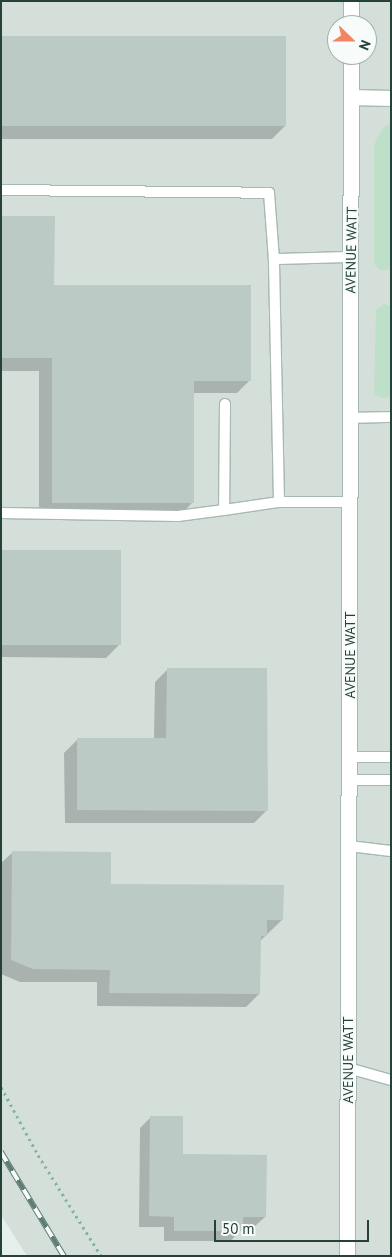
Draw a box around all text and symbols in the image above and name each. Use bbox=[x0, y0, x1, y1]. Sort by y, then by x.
north arrow bbox=[327, 15, 377, 65]
text: N bbox=[355, 38, 375, 53]
street label: AVENUE WATT bbox=[342, 206, 360, 294]
street label: AVENUE WATT bbox=[342, 611, 358, 699]
street label: AVENUE WATT bbox=[340, 1016, 356, 1104]
scale bar bbox=[217, 1210, 372, 1242]
text: 50 m bbox=[222, 1219, 255, 1238]

